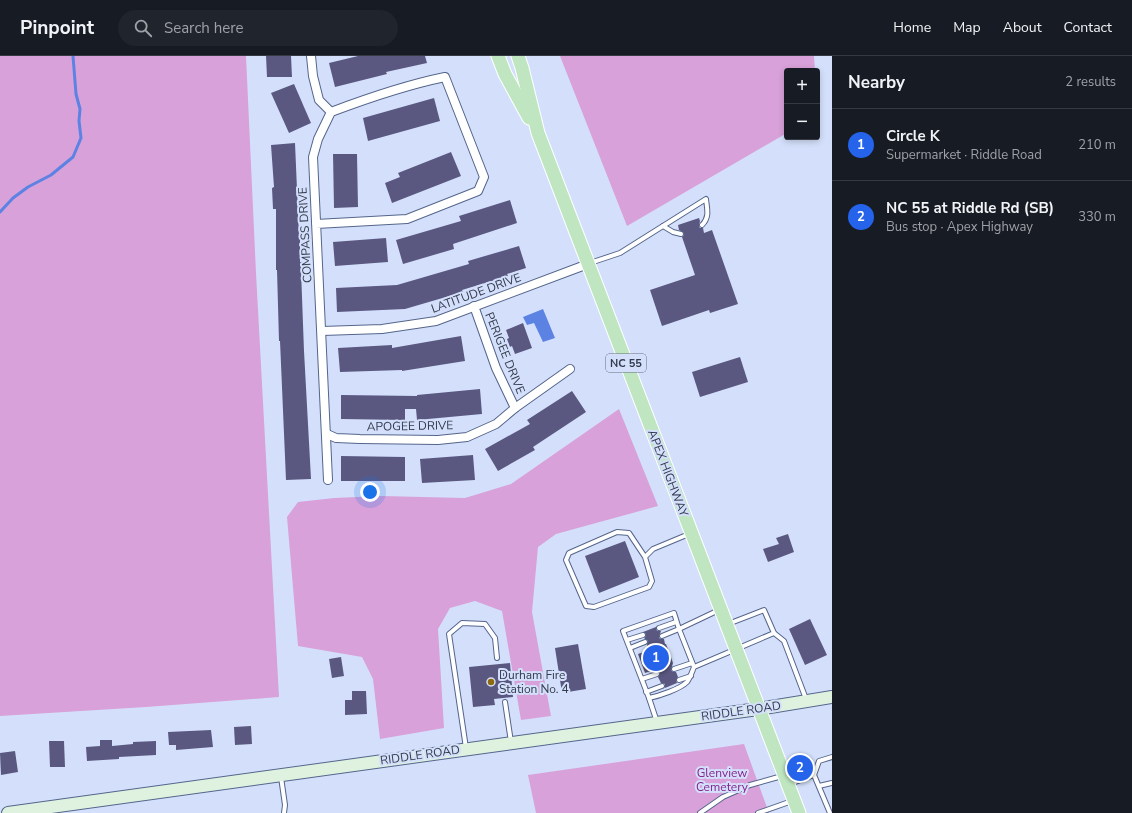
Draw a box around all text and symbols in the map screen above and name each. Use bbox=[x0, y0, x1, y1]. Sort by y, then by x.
search box bbox=[118, 10, 398, 46]
text: Pinpoint bbox=[20, 15, 94, 41]
icon: search bbox=[132, 17, 154, 39]
text: Search here bbox=[164, 18, 243, 38]
text: Home bbox=[893, 18, 931, 37]
text: Map bbox=[953, 18, 981, 37]
text: About bbox=[1003, 18, 1042, 37]
text: Contact bbox=[1064, 18, 1112, 37]
map controls bbox=[784, 68, 820, 140]
button: + bbox=[784, 68, 820, 104]
text: Nearby bbox=[848, 71, 905, 94]
text: 2 results bbox=[1065, 73, 1116, 91]
button: − bbox=[784, 104, 820, 140]
text: Circle K bbox=[886, 126, 940, 146]
text: 1 bbox=[857, 136, 865, 154]
text: 210 m bbox=[1078, 136, 1116, 154]
text: Supermarket · Riddle Road bbox=[886, 146, 1042, 164]
street label: COMPASS DRIVE bbox=[295, 187, 315, 283]
text: NC 55 at Riddle Rd (SB) bbox=[886, 198, 1054, 218]
text: 2 bbox=[857, 208, 865, 226]
text: 330 m bbox=[1078, 208, 1116, 226]
text: Bus stop · Apex Highway bbox=[886, 218, 1033, 236]
street label: LATITUDE DRIVE bbox=[429, 269, 523, 317]
street label: PERIGEE DRIVE bbox=[481, 310, 529, 396]
road number: NC 55 bbox=[606, 354, 646, 372]
street label: APOGEE DRIVE bbox=[367, 417, 453, 435]
street label: APEX HIGHWAY bbox=[644, 427, 692, 520]
your location bbox=[360, 482, 380, 502]
pin: 1 bbox=[643, 643, 669, 673]
place label: Durham Fire Station No. 4 bbox=[499, 667, 569, 697]
marker: Durham Fire Station No. 4 bbox=[486, 677, 496, 687]
street label: RIDDLE ROAD bbox=[700, 697, 782, 725]
street label: RIDDLE ROAD bbox=[379, 741, 461, 769]
pin: 2 bbox=[787, 753, 813, 783]
park label: Glenview Cemetery bbox=[696, 765, 749, 795]

